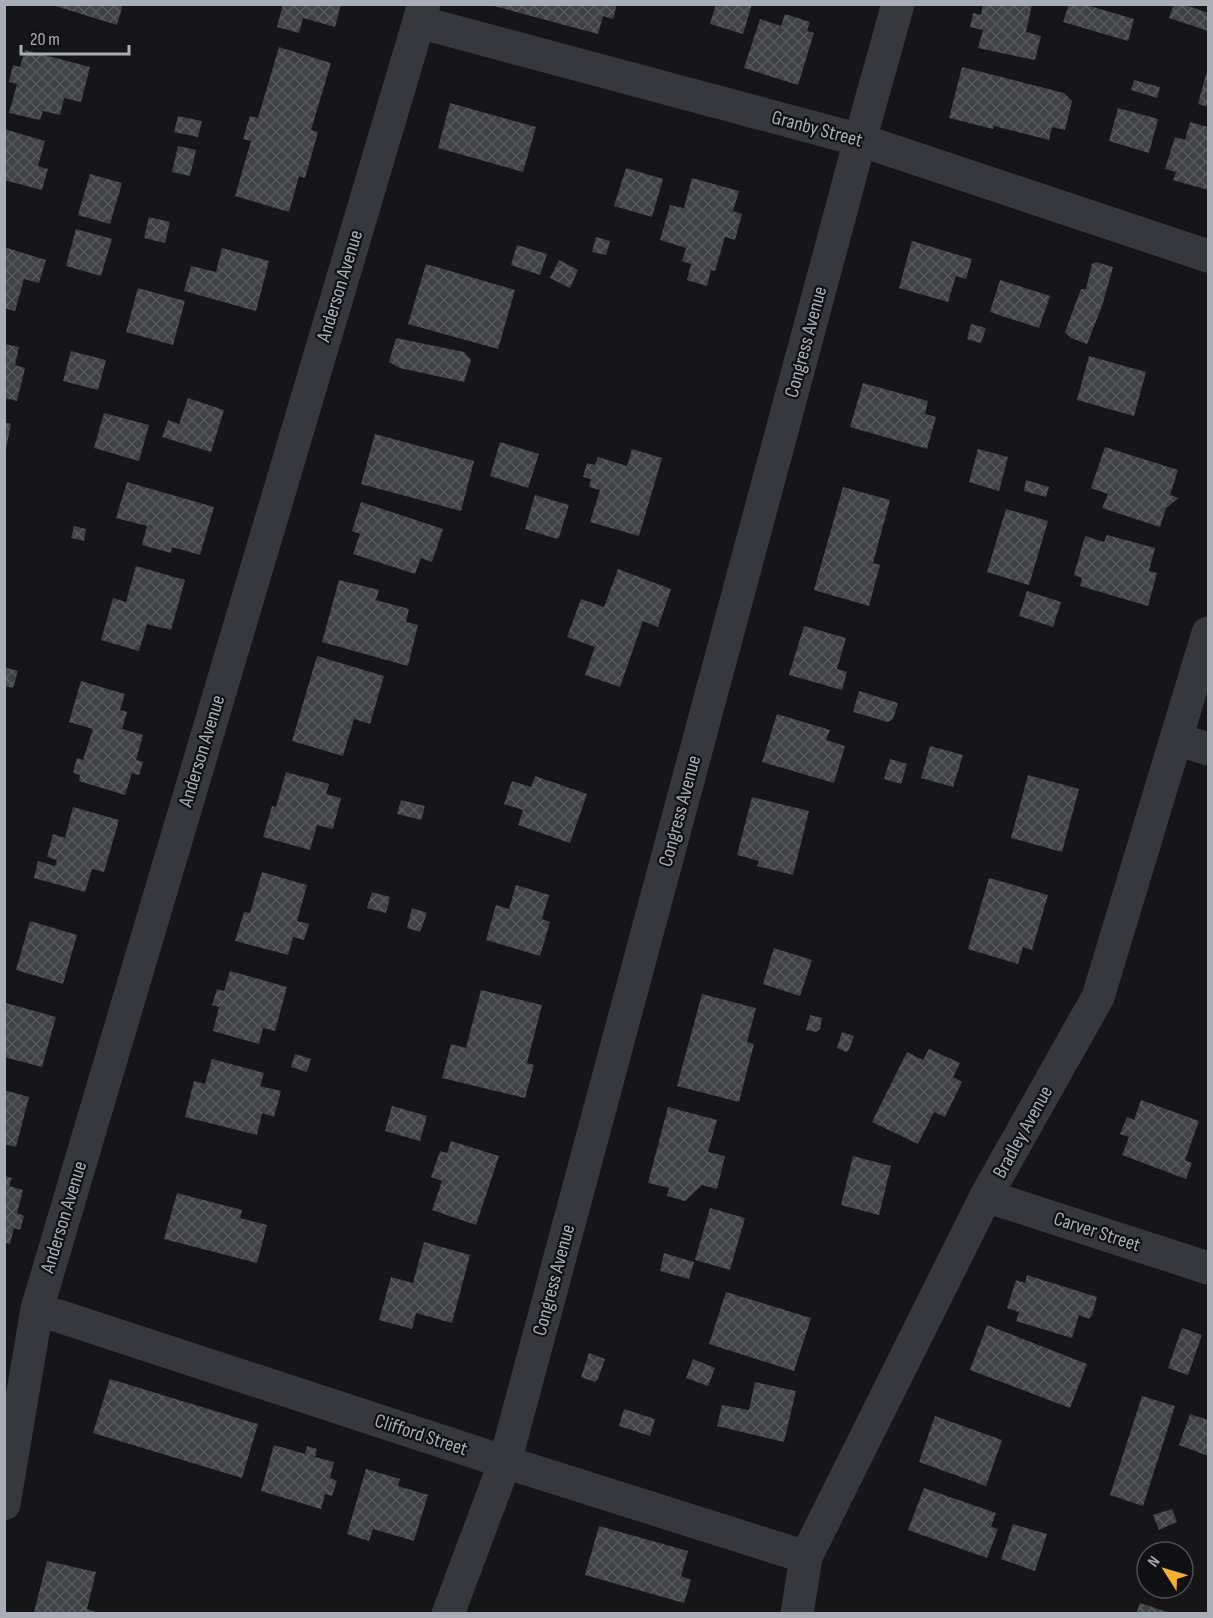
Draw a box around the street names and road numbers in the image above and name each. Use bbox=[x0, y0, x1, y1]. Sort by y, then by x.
street label: Granby Street bbox=[769, 105, 865, 153]
street label: Anderson Avenue bbox=[311, 227, 368, 346]
street label: Congress Avenue bbox=[780, 284, 832, 400]
street label: Anderson Avenue bbox=[173, 692, 230, 811]
street label: Congress Avenue bbox=[654, 753, 706, 869]
street label: Bradley Avenue bbox=[988, 1082, 1058, 1182]
street label: Anderson Avenue bbox=[35, 1158, 92, 1277]
street label: Carver Street bbox=[1051, 1207, 1143, 1257]
street label: Congress Avenue bbox=[528, 1222, 580, 1338]
street label: Clifford Street bbox=[372, 1409, 470, 1461]

